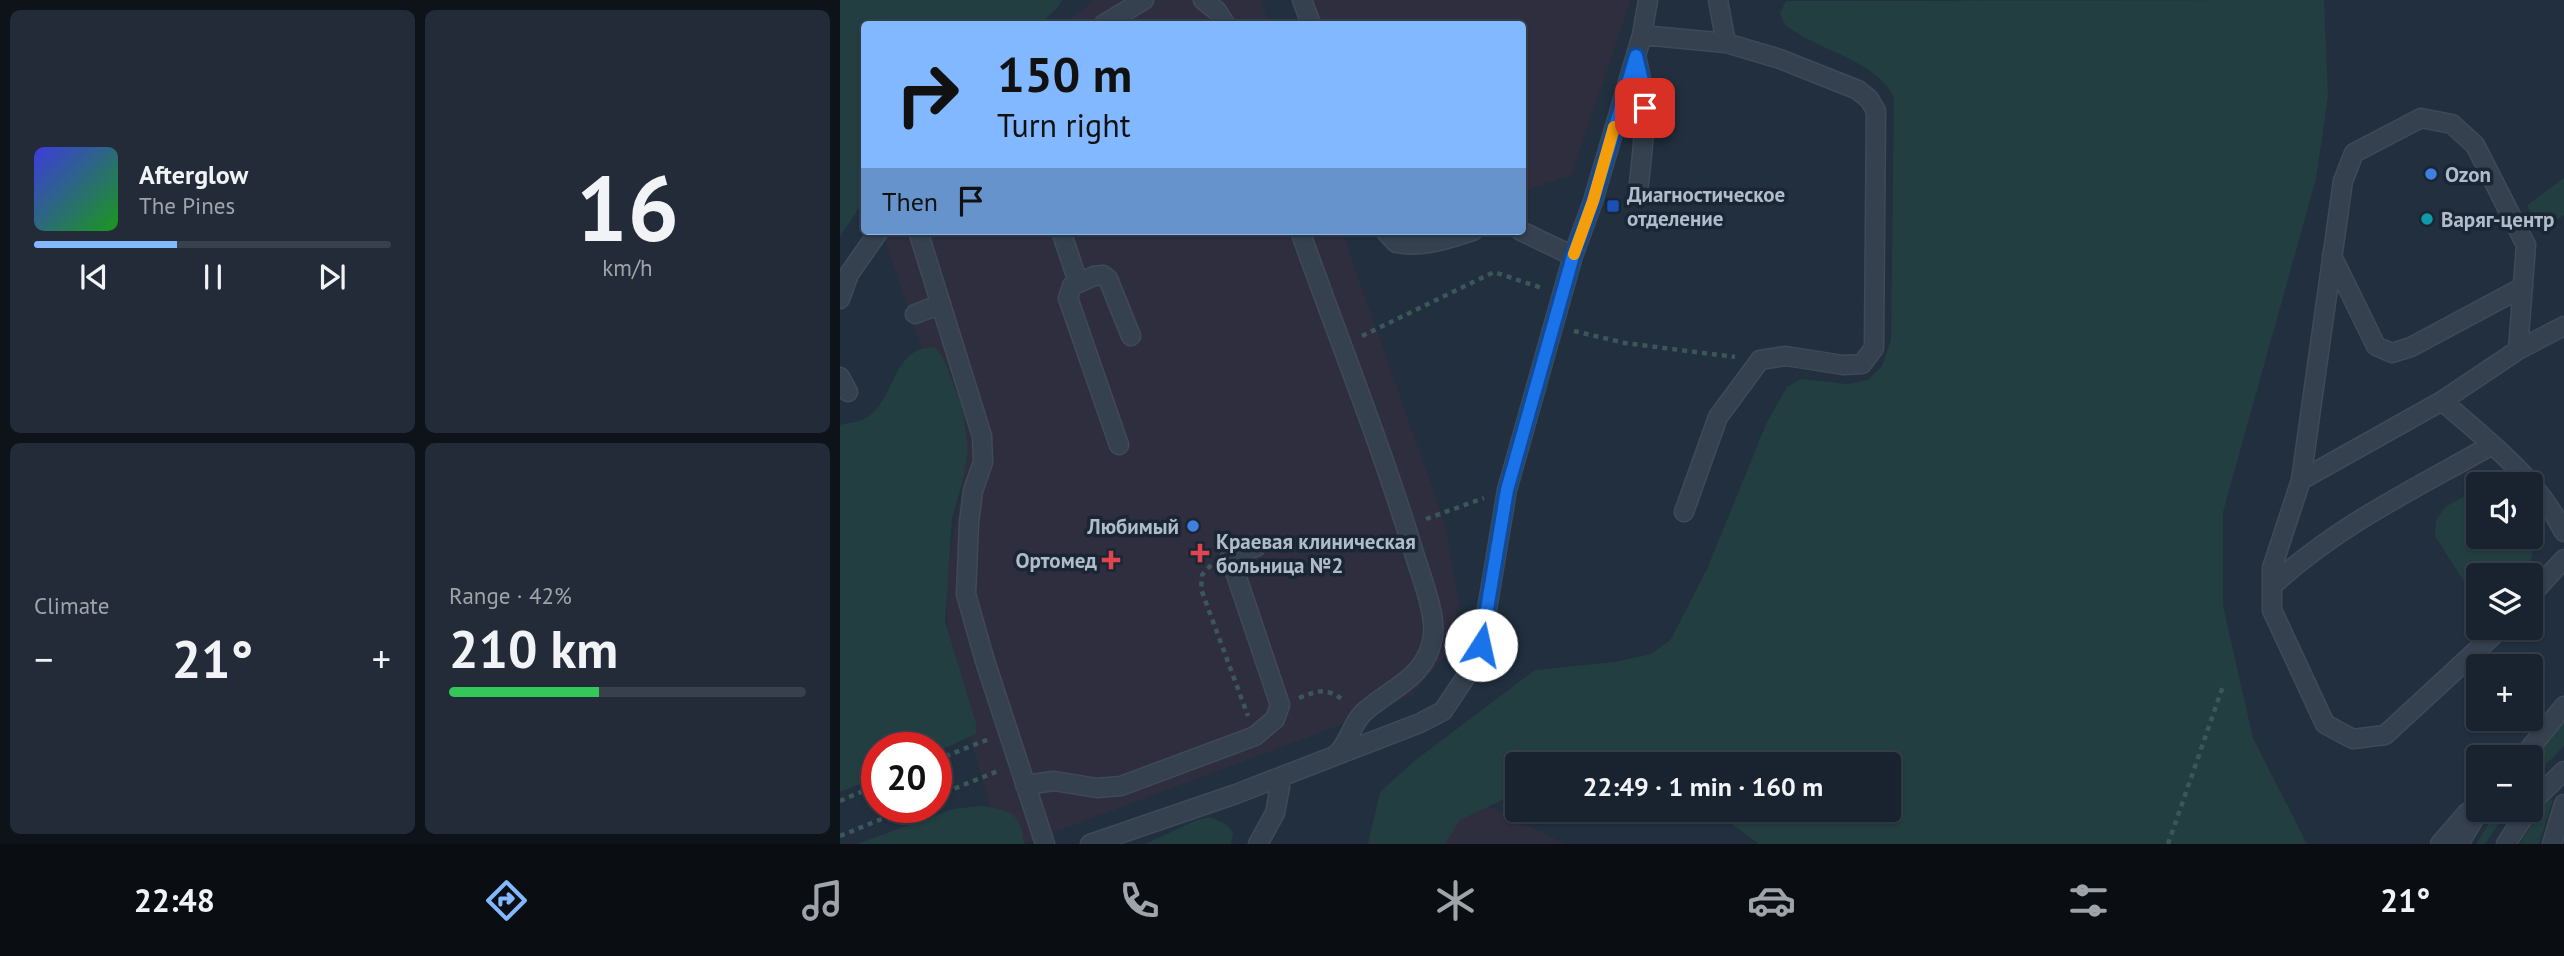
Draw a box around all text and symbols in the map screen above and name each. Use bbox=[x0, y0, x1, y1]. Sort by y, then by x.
text: 150 m bbox=[997, 42, 1132, 106]
icon: right bbox=[882, 49, 973, 140]
pin bbox=[1615, 78, 1675, 138]
icon: arrive bbox=[1626, 89, 1664, 127]
text: Turn right bbox=[997, 104, 1131, 146]
text: 16 bbox=[576, 148, 679, 266]
text: Afterglow bbox=[139, 158, 248, 191]
place label: Ozon bbox=[2445, 161, 2491, 188]
marker: Ozon bbox=[2423, 166, 2439, 182]
place label: Диагностическое отделение bbox=[1627, 181, 1785, 232]
icon: arrive bbox=[952, 182, 990, 220]
text: Then bbox=[882, 185, 938, 218]
text: The Pines bbox=[139, 191, 235, 220]
marker: Диагностическое отделение bbox=[1605, 198, 1621, 214]
place label: Варяг-центр bbox=[2441, 206, 2554, 233]
marker: Варяг-центр bbox=[2419, 211, 2435, 227]
text: km/h bbox=[602, 253, 653, 282]
icon: previous bbox=[75, 258, 113, 296]
icon: pause bbox=[194, 258, 232, 296]
icon: next bbox=[313, 258, 351, 296]
map controls bbox=[2466, 472, 2543, 822]
button: sound bbox=[2466, 472, 2543, 549]
place label: Любимый bbox=[1087, 513, 1179, 540]
marker: Любимый bbox=[1185, 518, 1201, 534]
place label: Краевая клиническая больница №2 bbox=[1216, 528, 1416, 579]
marker: Краевая клиническая больница №2 bbox=[1190, 543, 1210, 563]
place label: Ортомед bbox=[1016, 547, 1097, 574]
marker: Ортомед bbox=[1103, 552, 1119, 568]
button: layers bbox=[2466, 563, 2543, 640]
text: Range · 42% bbox=[449, 581, 572, 610]
text: Climate bbox=[34, 591, 109, 620]
position arrow bbox=[1444, 608, 1518, 682]
text: 210 km bbox=[449, 615, 618, 682]
text: 21° bbox=[172, 625, 253, 692]
text: − bbox=[34, 634, 53, 683]
text: + bbox=[372, 634, 391, 683]
button: + bbox=[2466, 654, 2543, 731]
speed limit sign: 20 bbox=[861, 732, 952, 823]
button: − bbox=[2466, 745, 2543, 822]
text: 22:49 · 1 min · 160 m bbox=[1583, 770, 1823, 803]
icon: directions bbox=[482, 876, 531, 925]
icon: music bbox=[798, 876, 847, 925]
icon: phone bbox=[1115, 876, 1164, 925]
icon: climate bbox=[1431, 876, 1480, 925]
icon: car bbox=[1747, 876, 1796, 925]
icon: filters bbox=[2064, 876, 2113, 925]
text: 22:48 bbox=[134, 879, 215, 921]
text: 21° bbox=[2380, 879, 2430, 921]

